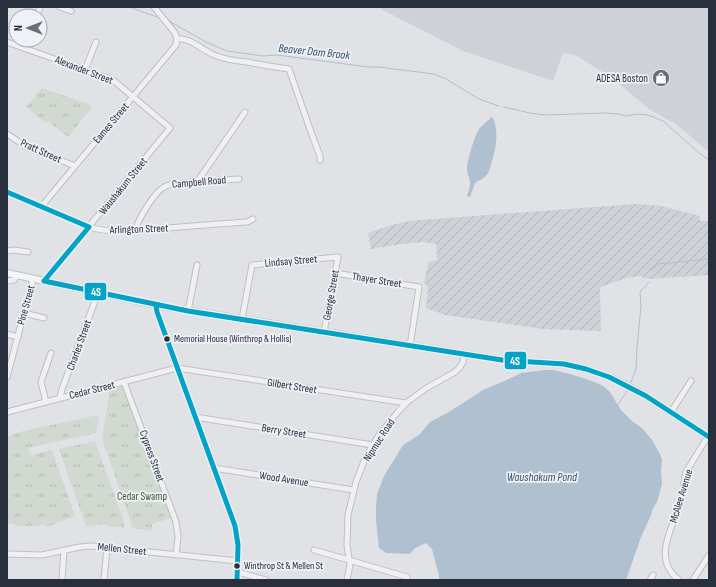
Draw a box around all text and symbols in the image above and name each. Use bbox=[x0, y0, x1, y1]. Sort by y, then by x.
north arrow bbox=[8, 8, 48, 48]
text: N bbox=[12, 25, 25, 31]
water label: Beaver Dam Brook bbox=[277, 41, 351, 63]
street label: Alexander Street bbox=[52, 53, 116, 87]
shop icon: ADESA Boston bbox=[651, 68, 671, 88]
place label: ADESA Boston bbox=[595, 72, 648, 85]
street label: Eames Street bbox=[90, 100, 132, 146]
street label: Pratt Street bbox=[18, 136, 64, 166]
street label: Waushakum Street bbox=[96, 154, 150, 217]
street label: Campbell Road bbox=[171, 173, 227, 191]
street label: Arlington Street bbox=[108, 221, 169, 237]
street label: Lindsay Street bbox=[264, 252, 318, 270]
street label: George Street bbox=[320, 268, 342, 321]
street label: Thayer Street bbox=[351, 270, 403, 290]
line badge: 4S bbox=[84, 282, 107, 301]
street label: Pine Street bbox=[14, 283, 38, 326]
text: 4S bbox=[91, 286, 101, 299]
street label: Charles Street bbox=[64, 317, 94, 372]
place label: Memorial House (Winthrop & Hollis) bbox=[174, 333, 291, 345]
marker: Memorial House (Winthrop & Hollis) bbox=[162, 334, 172, 344]
line badge: 4S bbox=[504, 351, 527, 370]
text: 4S bbox=[510, 355, 520, 368]
street label: Gilbert Street bbox=[266, 376, 318, 396]
street label: Cedar Street bbox=[68, 378, 117, 402]
street label: Nipmuc Road bbox=[360, 416, 398, 464]
street label: Berry Street bbox=[261, 421, 308, 441]
street label: Cypress Street bbox=[137, 428, 168, 484]
street label: McAlee Avenue bbox=[667, 468, 695, 524]
street label: Wood Avenue bbox=[259, 469, 309, 489]
water label: Waushakum Pond bbox=[507, 470, 578, 485]
park label: Cedar Swamp bbox=[117, 490, 167, 503]
street label: Mellen Street bbox=[97, 540, 148, 558]
place label: Winthrop St & Mellen St bbox=[244, 560, 323, 572]
marker: Winthrop St & Mellen St bbox=[232, 561, 242, 571]

